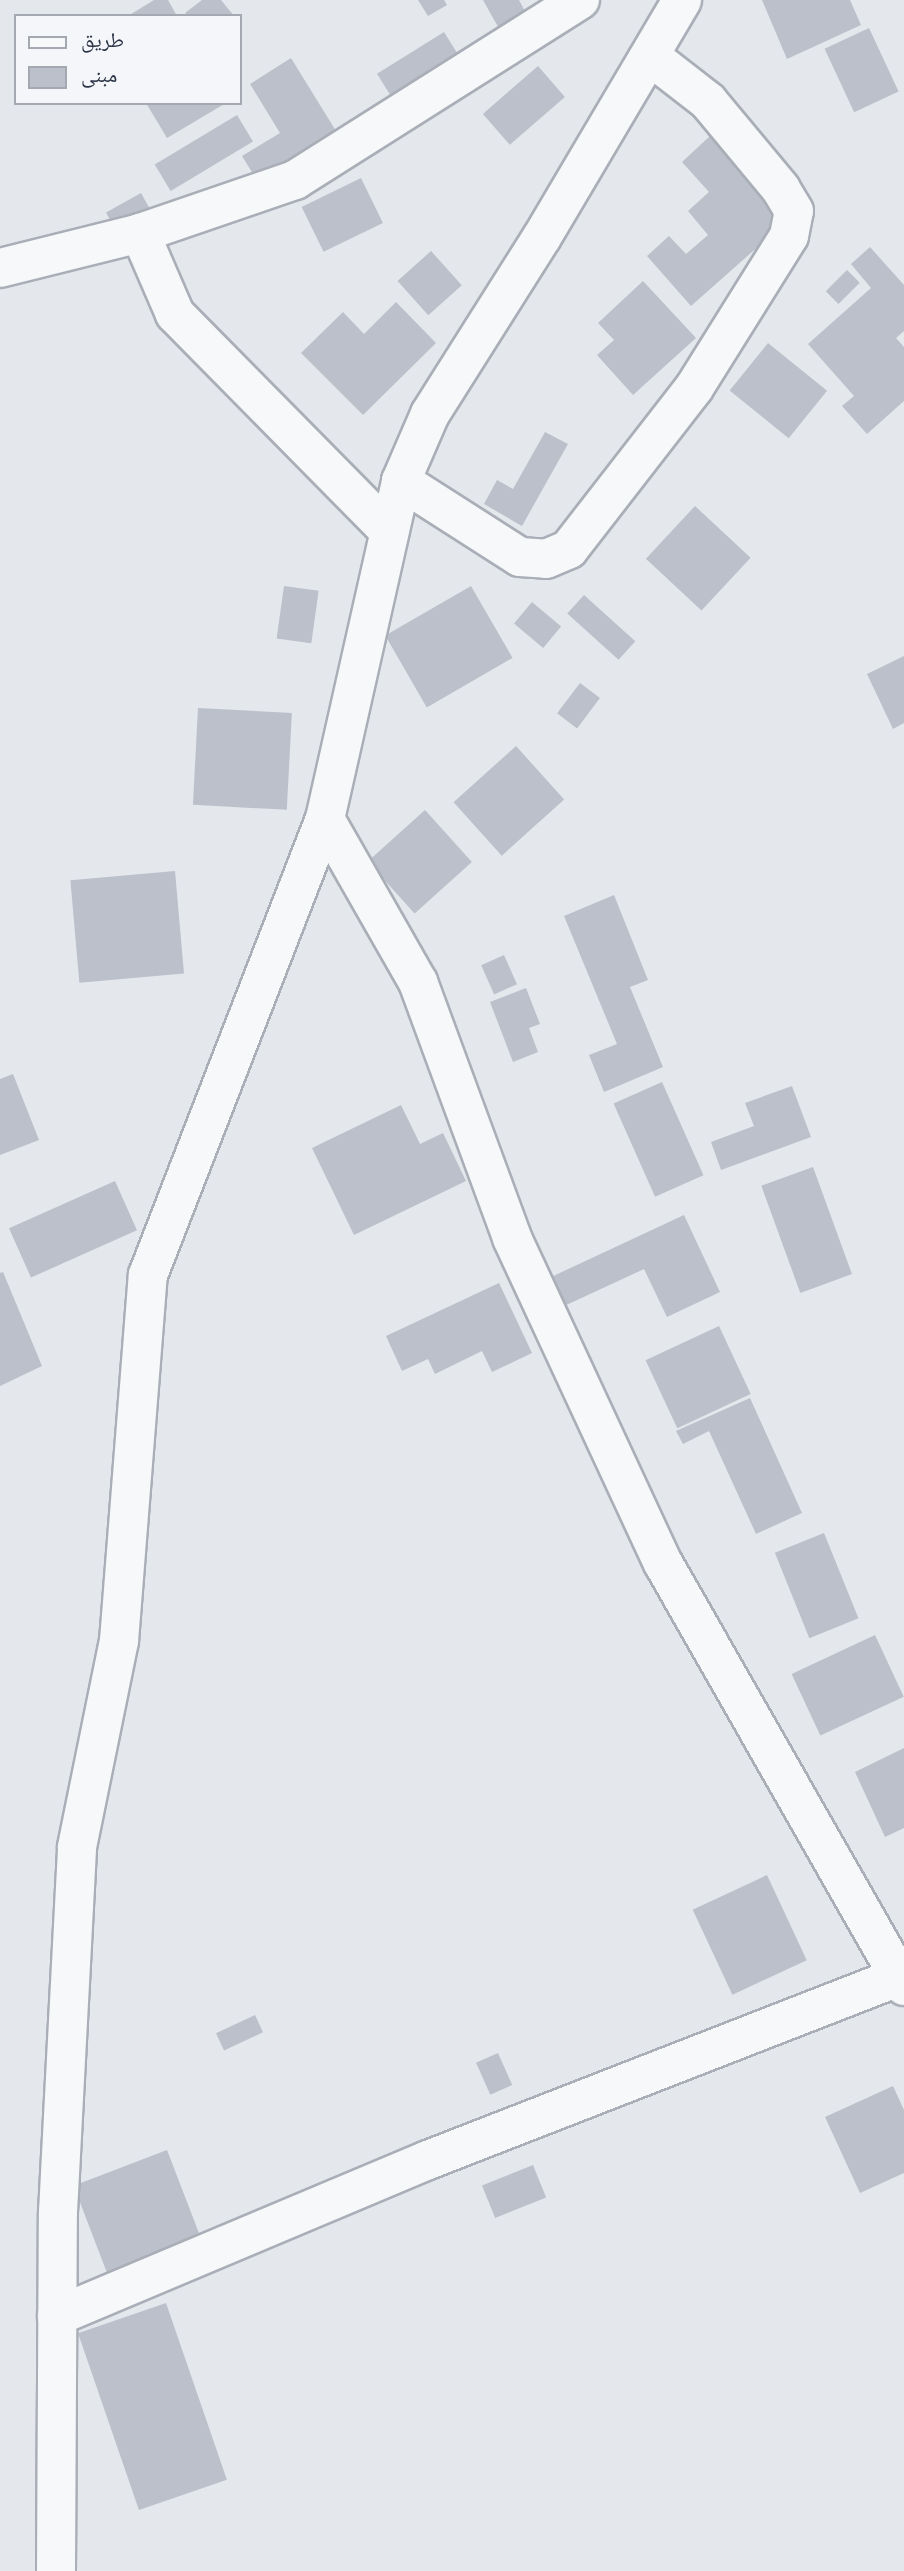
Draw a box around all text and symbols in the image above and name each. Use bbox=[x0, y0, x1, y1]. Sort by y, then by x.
legend bbox=[14, 14, 242, 105]
text: طريق bbox=[81, 27, 124, 52]
text: مبنى bbox=[81, 62, 117, 87]

